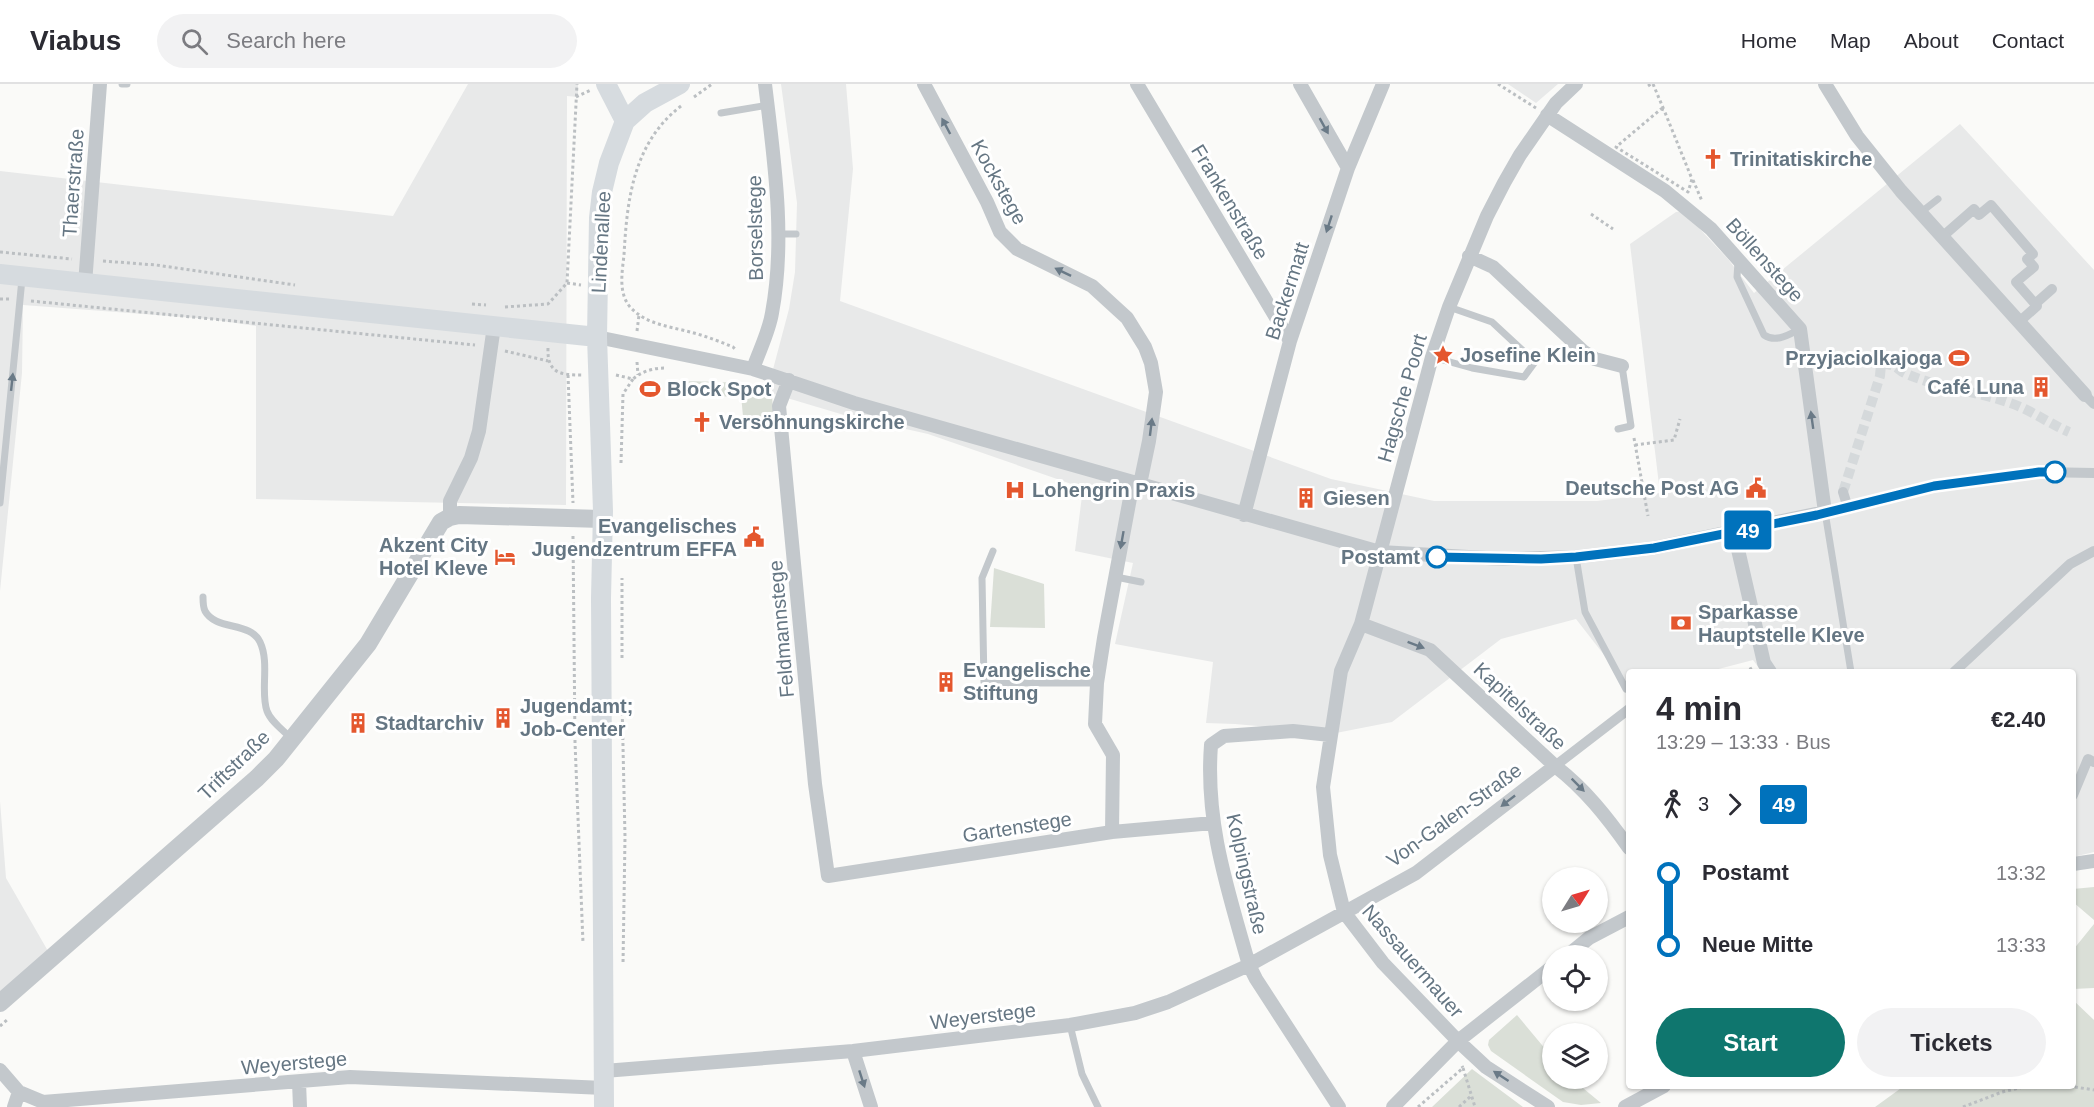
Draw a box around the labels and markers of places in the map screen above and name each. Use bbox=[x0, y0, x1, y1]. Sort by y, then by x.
church icon: Trinitatiskirche bbox=[1701, 147, 1725, 171]
place label: Trinitatiskirche bbox=[1730, 148, 1872, 170]
place icon: Josefine Klein bbox=[1431, 343, 1455, 367]
place label: Josefine Klein bbox=[1460, 344, 1596, 366]
sports icon: Przyjaciolkajoga bbox=[1947, 346, 1971, 370]
place label: Przyjaciolkajoga bbox=[1785, 347, 1943, 369]
building icon: Café Luna bbox=[2029, 375, 2053, 399]
place label: Café Luna bbox=[1927, 376, 2025, 398]
sports icon: Block Spot bbox=[638, 377, 662, 401]
place label: Block Spot bbox=[667, 378, 772, 400]
church icon: Versöhnungskirche bbox=[690, 410, 714, 434]
place label: Versöhnungskirche bbox=[719, 411, 905, 433]
unlabelled marker bbox=[2044, 461, 2066, 483]
public building icon: Deutsche Post AG bbox=[1744, 476, 1768, 500]
place label: Deutsche Post AG bbox=[1565, 477, 1739, 499]
hospital icon: Lohengrin Praxis bbox=[1003, 478, 1027, 502]
place label: Lohengrin Praxis bbox=[1032, 479, 1195, 501]
building icon: Giesen bbox=[1294, 486, 1318, 510]
place label: Giesen bbox=[1323, 487, 1390, 509]
place label: Evangelisches Jugendzentrum EFFA bbox=[531, 515, 737, 560]
public building icon: Evangelisches Jugendzentrum EFFA bbox=[742, 525, 766, 549]
place label: Akzent City Hotel Kleve bbox=[379, 534, 489, 579]
hotel icon: Akzent City Hotel Kleve bbox=[493, 545, 517, 569]
place label: Postamt bbox=[1341, 546, 1420, 568]
marker: Postamt bbox=[1426, 546, 1448, 568]
place label: Sparkasse Hauptstelle Kleve bbox=[1698, 601, 1865, 646]
bank icon: Sparkasse Hauptstelle Kleve bbox=[1669, 611, 1693, 635]
place label: Evangelische Stiftung bbox=[963, 659, 1091, 704]
building icon: Evangelische Stiftung bbox=[934, 670, 958, 694]
place label: Jugendamt; Job-Center bbox=[520, 695, 633, 740]
building icon: Jugendamt; Job-Center bbox=[491, 706, 515, 730]
building icon: Stadtarchiv bbox=[346, 711, 370, 735]
place label: Stadtarchiv bbox=[375, 712, 485, 734]

